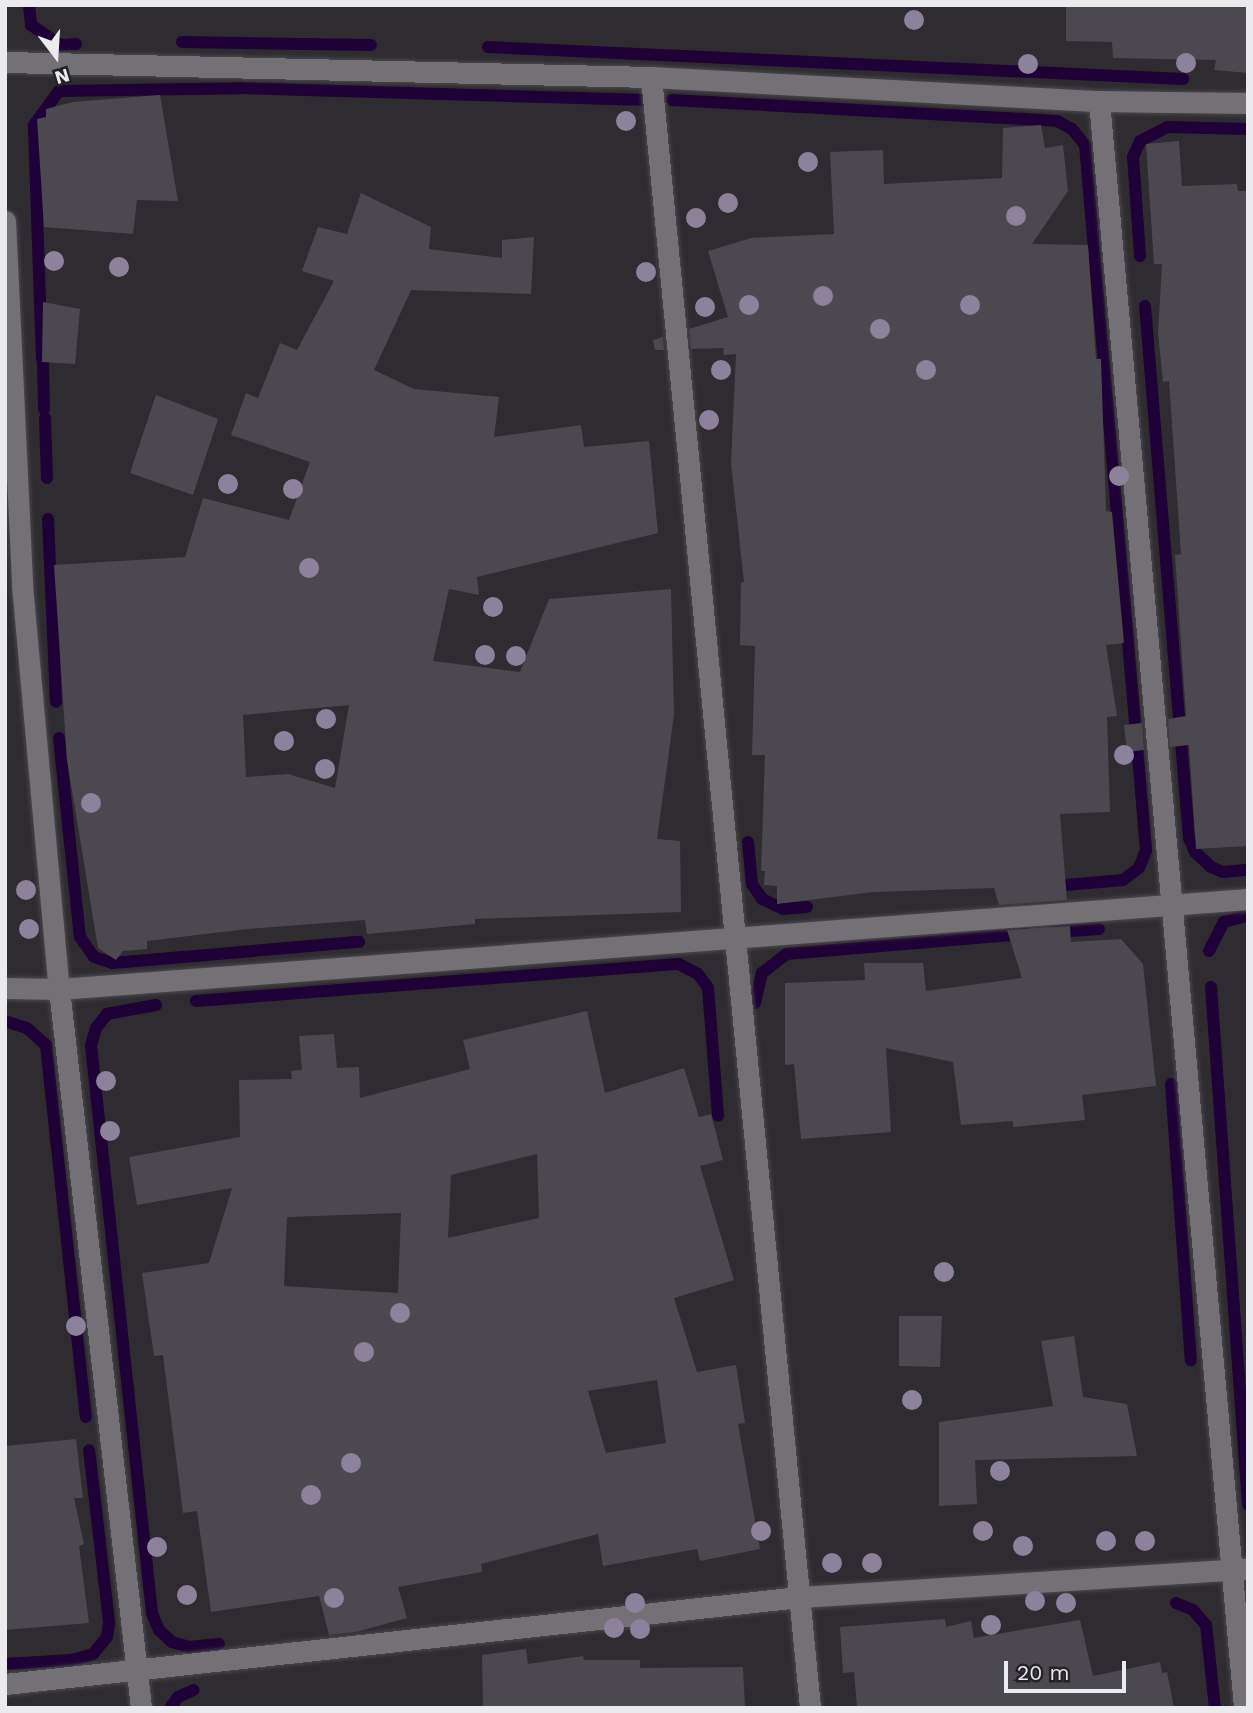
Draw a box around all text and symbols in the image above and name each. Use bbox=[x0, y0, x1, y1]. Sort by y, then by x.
north arrow bbox=[21, 21, 91, 91]
text: N bbox=[52, 64, 72, 90]
scale bar bbox=[1008, 1646, 1130, 1690]
text: 20 m bbox=[1017, 1660, 1069, 1685]

